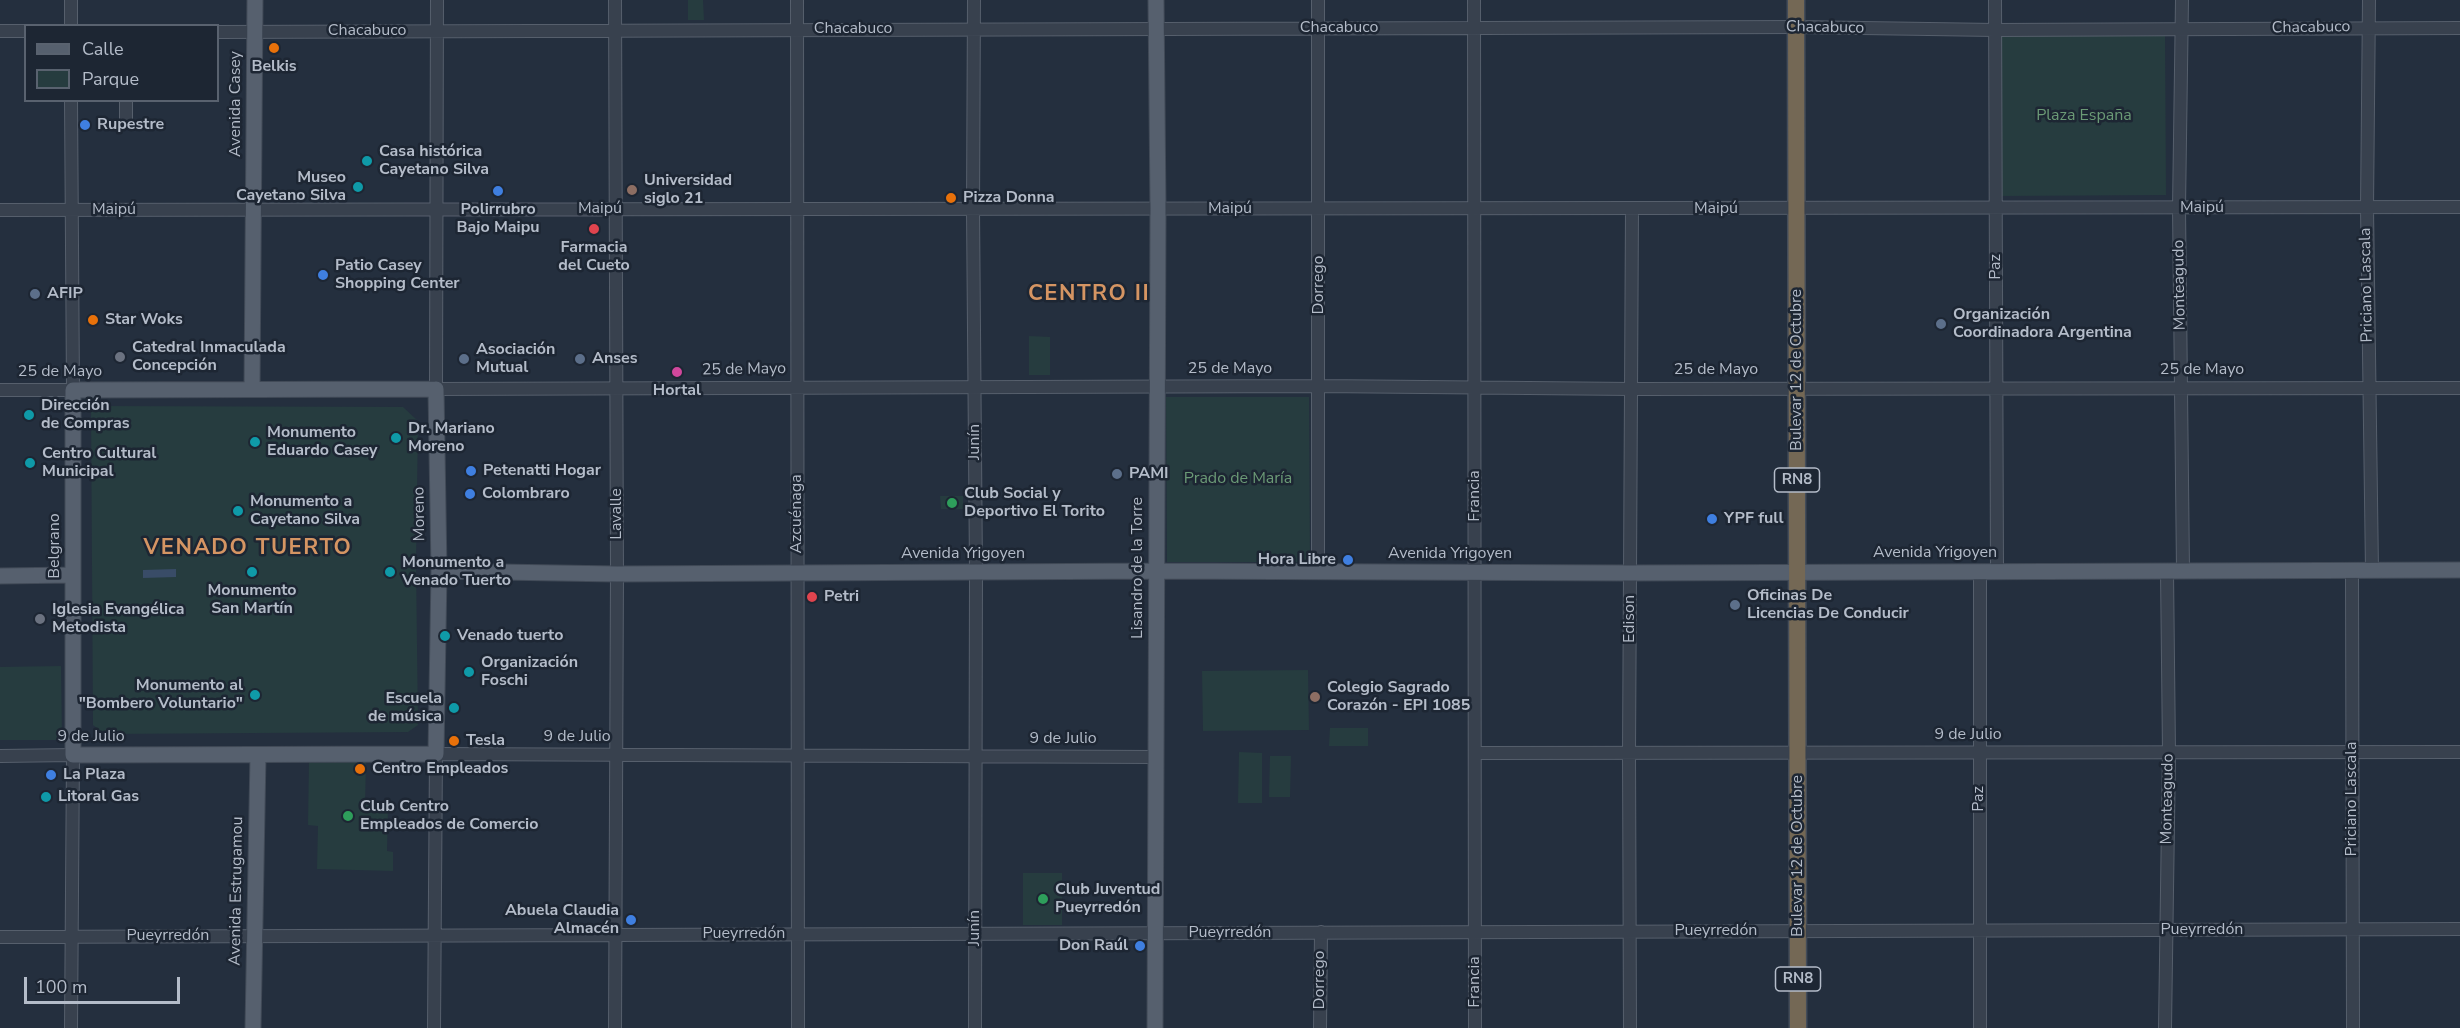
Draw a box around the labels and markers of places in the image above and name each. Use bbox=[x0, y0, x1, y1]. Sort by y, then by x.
marker: Belkis bbox=[267, 41, 281, 55]
place label: Belkis bbox=[251, 57, 297, 77]
place label: Rupestre bbox=[97, 115, 164, 135]
marker: Rupestre bbox=[78, 118, 92, 132]
place label: Casa histórica Cayetano Silva bbox=[379, 142, 489, 180]
marker: Casa histórica Cayetano Silva bbox=[360, 154, 374, 168]
place label: Museo Cayetano Silva bbox=[236, 168, 346, 206]
place label: Universidad siglo 21 bbox=[644, 171, 732, 209]
marker: Museo Cayetano Silva bbox=[351, 180, 365, 194]
marker: Universidad siglo 21 bbox=[625, 183, 639, 197]
marker: Polirrubro Bajo Maipu bbox=[491, 184, 505, 198]
place label: Pizza Donna bbox=[963, 188, 1055, 208]
marker: Pizza Donna bbox=[944, 191, 958, 205]
place label: Polirrubro Bajo Maipu bbox=[456, 200, 540, 238]
marker: Farmacia del Cueto bbox=[587, 222, 601, 236]
place label: Farmacia del Cueto bbox=[558, 238, 630, 276]
place label: Patio Casey Shopping Center bbox=[335, 256, 460, 294]
marker: Patio Casey Shopping Center bbox=[316, 268, 330, 282]
place label: AFIP bbox=[47, 284, 83, 304]
marker: AFIP bbox=[28, 287, 42, 301]
place label: Organización Coordinadora Argentina bbox=[1953, 305, 2132, 343]
place label: Star Woks bbox=[105, 310, 183, 330]
marker: Star Woks bbox=[86, 313, 100, 327]
marker: Organización Coordinadora Argentina bbox=[1934, 317, 1948, 331]
place label: Catedral Inmaculada Concepción bbox=[132, 338, 286, 376]
place label: Asociación Mutual bbox=[476, 340, 555, 378]
place label: Anses bbox=[592, 349, 638, 369]
marker: Catedral Inmaculada Concepción bbox=[113, 350, 127, 364]
marker: Asociación Mutual bbox=[457, 352, 471, 366]
marker: Anses bbox=[573, 352, 587, 366]
marker: Hortal bbox=[670, 365, 684, 379]
place label: Hortal bbox=[653, 381, 701, 401]
place label: Dirección de Compras bbox=[41, 396, 129, 434]
marker: Dirección de Compras bbox=[22, 408, 36, 422]
place label: Dr. Mariano Moreno bbox=[408, 419, 495, 457]
place label: Monumento Eduardo Casey bbox=[267, 423, 377, 461]
marker: Dr. Mariano Moreno bbox=[389, 431, 403, 445]
marker: Monumento Eduardo Casey bbox=[248, 435, 262, 449]
place label: Centro Cultural Municipal bbox=[42, 444, 156, 482]
marker: Centro Cultural Municipal bbox=[23, 456, 37, 470]
place label: Petenatti Hogar bbox=[483, 461, 601, 481]
marker: Petenatti Hogar bbox=[464, 464, 478, 478]
place label: PAMI bbox=[1129, 464, 1169, 484]
marker: PAMI bbox=[1110, 467, 1124, 481]
place label: Colombraro bbox=[482, 484, 570, 504]
place label: Club Social y Deportivo El Torito bbox=[964, 484, 1105, 522]
marker: Colombraro bbox=[463, 487, 477, 501]
place label: Monumento a Cayetano Silva bbox=[250, 492, 360, 530]
marker: Club Social y Deportivo El Torito bbox=[945, 496, 959, 510]
marker: Monumento a Cayetano Silva bbox=[231, 504, 245, 518]
place label: YPF full bbox=[1724, 509, 1783, 529]
marker: YPF full bbox=[1705, 512, 1719, 526]
place label: Hora Libre bbox=[1258, 550, 1336, 570]
place label: Monumento a Venado Tuerto bbox=[402, 553, 511, 591]
marker: Hora Libre bbox=[1341, 553, 1355, 567]
marker: Monumento San Martín bbox=[245, 565, 259, 579]
marker: Monumento a Venado Tuerto bbox=[383, 565, 397, 579]
place label: Monumento San Martín bbox=[207, 581, 297, 619]
place label: Oficinas De Licencias De Conducir bbox=[1747, 586, 1909, 624]
place label: Petri bbox=[824, 587, 859, 607]
marker: Petri bbox=[805, 590, 819, 604]
marker: Oficinas De Licencias De Conducir bbox=[1728, 598, 1742, 612]
place label: Iglesia Evangélica Metodista bbox=[52, 600, 184, 638]
marker: Iglesia Evangélica Metodista bbox=[33, 612, 47, 626]
place label: Venado tuerto bbox=[457, 626, 563, 646]
marker: Venado tuerto bbox=[438, 629, 452, 643]
place label: Organización Foschi bbox=[481, 653, 578, 691]
marker: Organización Foschi bbox=[462, 665, 476, 679]
place label: Monumento al "Bombero Voluntario" bbox=[79, 676, 243, 714]
place label: Colegio Sagrado Corazón - EPI 1085 bbox=[1327, 678, 1470, 716]
marker: Monumento al "Bombero Voluntario" bbox=[248, 688, 262, 702]
place label: Escuela de música bbox=[368, 689, 442, 727]
marker: Colegio Sagrado Corazón - EPI 1085 bbox=[1308, 690, 1322, 704]
marker: Escuela de música bbox=[447, 701, 461, 715]
place label: Tesla bbox=[466, 731, 505, 751]
marker: Tesla bbox=[447, 734, 461, 748]
place label: Centro Empleados bbox=[372, 759, 508, 779]
marker: Centro Empleados bbox=[353, 762, 367, 776]
place label: La Plaza bbox=[63, 765, 126, 785]
marker: La Plaza bbox=[44, 768, 58, 782]
place label: Litoral Gas bbox=[58, 787, 139, 807]
marker: Litoral Gas bbox=[39, 790, 53, 804]
place label: Club Centro Empleados de Comercio bbox=[360, 797, 538, 835]
marker: Club Centro Empleados de Comercio bbox=[341, 809, 355, 823]
place label: Club Juventud Pueyrredón bbox=[1055, 880, 1160, 918]
marker: Club Juventud Pueyrredón bbox=[1036, 892, 1050, 906]
place label: Abuela Claudia Almacén bbox=[505, 901, 619, 939]
marker: Abuela Claudia Almacén bbox=[624, 913, 638, 927]
place label: Don Raúl bbox=[1059, 936, 1128, 956]
marker: Don Raúl bbox=[1133, 939, 1147, 953]

